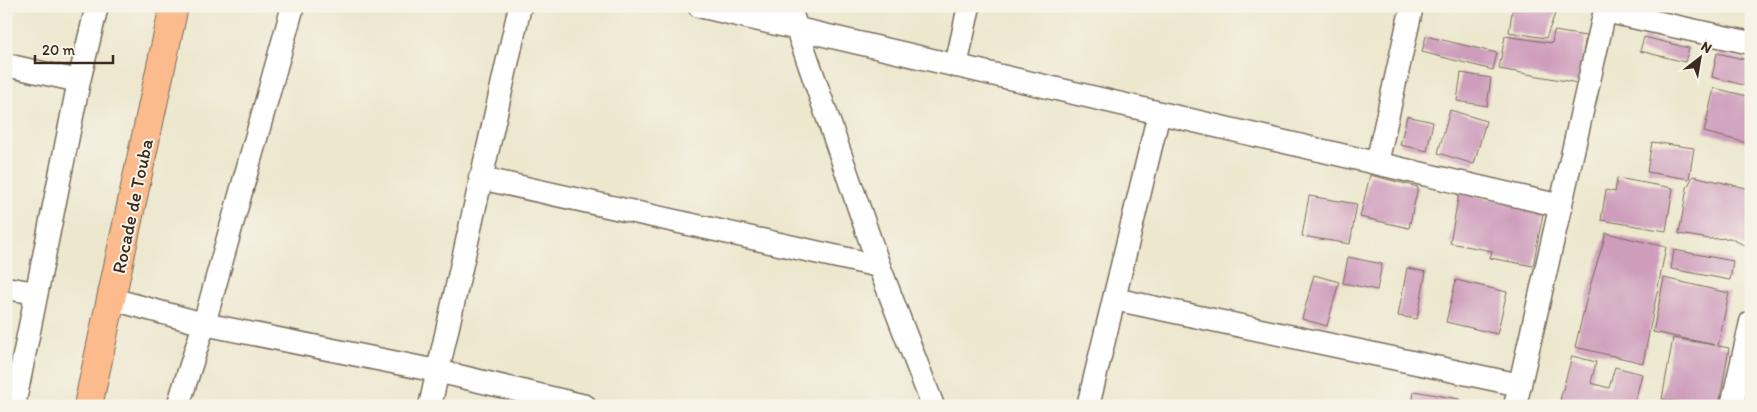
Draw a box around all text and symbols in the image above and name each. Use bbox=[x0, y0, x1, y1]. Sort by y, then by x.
scale bar bbox=[35, 32, 112, 64]
north arrow bbox=[1674, 32, 1724, 82]
text: N bbox=[1698, 38, 1715, 57]
text: 20 m bbox=[42, 41, 76, 59]
street label: Rocade de Touba bbox=[107, 136, 158, 276]

